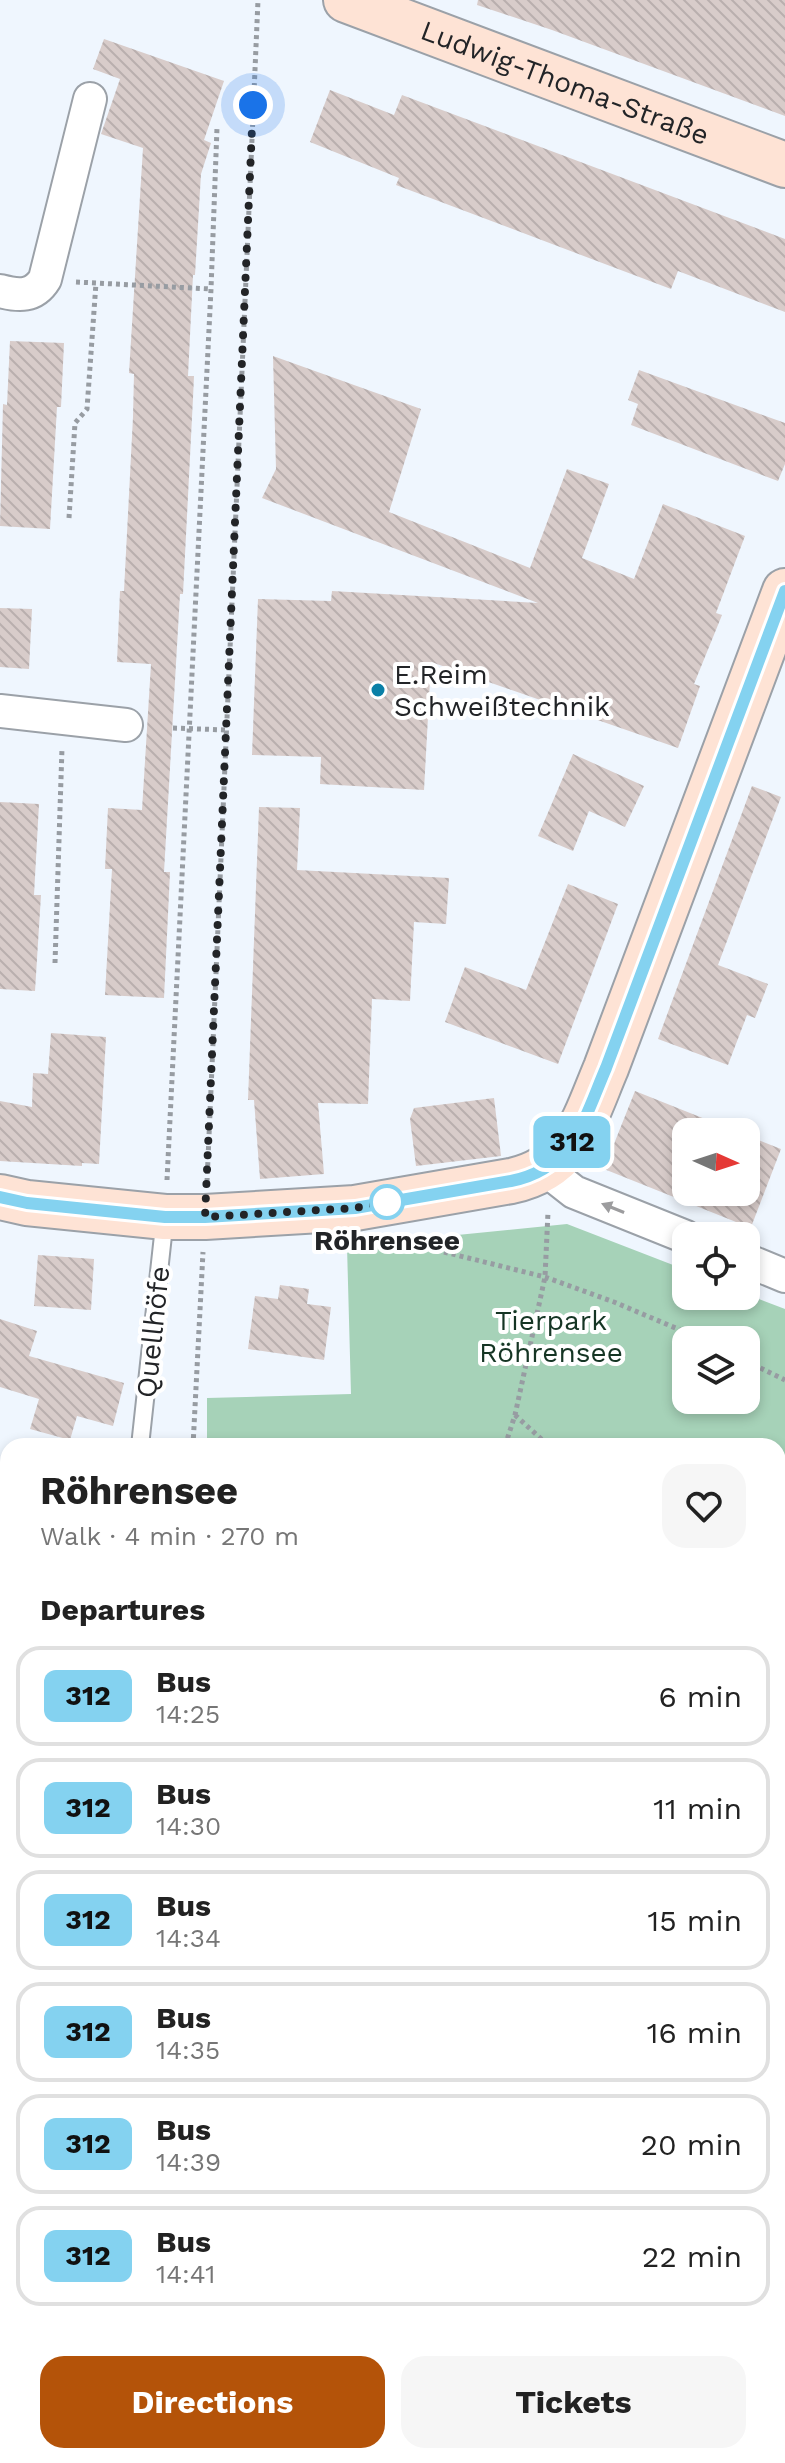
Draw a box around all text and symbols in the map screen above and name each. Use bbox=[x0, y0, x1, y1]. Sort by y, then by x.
street label: Ludwig-Thoma-Straße bbox=[416, 13, 714, 151]
your location bbox=[233, 85, 273, 125]
place label: E.Reim Schweißtechnik bbox=[394, 658, 610, 723]
marker: E.Reim Schweißtechnik bbox=[369, 681, 387, 699]
line badge: 312 bbox=[526, 1116, 618, 1168]
north arrow bbox=[672, 1118, 760, 1206]
map controls bbox=[672, 1118, 760, 1414]
text: 312 bbox=[549, 1125, 595, 1158]
marker: Röhrensee bbox=[370, 1185, 404, 1219]
one-way arrow bbox=[601, 1201, 625, 1214]
button: locate bbox=[672, 1222, 760, 1310]
place label: Röhrensee bbox=[314, 1224, 460, 1257]
street label: Quellhöfe bbox=[130, 1265, 176, 1399]
park label: Tierpark Röhrensee bbox=[479, 1304, 623, 1369]
button: layers bbox=[672, 1326, 760, 1414]
button: heart bbox=[662, 1464, 746, 1548]
text: Röhrensee bbox=[40, 1469, 238, 1513]
text: Walk · 4 min · 270 m bbox=[40, 1521, 299, 1551]
text: Departures bbox=[40, 1592, 205, 1627]
text: Bus bbox=[156, 1664, 211, 1699]
text: 312 bbox=[65, 1679, 111, 1712]
text: 6 min bbox=[658, 1679, 742, 1714]
text: 14:25 bbox=[156, 1699, 220, 1729]
text: Bus bbox=[156, 1776, 211, 1811]
text: 312 bbox=[65, 1791, 111, 1824]
text: 11 min bbox=[653, 1791, 742, 1826]
text: 14:30 bbox=[156, 1811, 221, 1841]
text: Bus bbox=[156, 1888, 211, 1923]
text: 312 bbox=[65, 1903, 111, 1936]
text: 15 min bbox=[647, 1903, 742, 1938]
text: 14:34 bbox=[156, 1923, 221, 1953]
text: Bus bbox=[156, 2000, 211, 2035]
text: 312 bbox=[65, 2015, 111, 2048]
text: 16 min bbox=[647, 2015, 742, 2050]
text: 14:35 bbox=[156, 2035, 220, 2065]
text: Bus bbox=[156, 2112, 211, 2147]
text: 312 bbox=[65, 2127, 111, 2160]
text: 20 min bbox=[640, 2127, 742, 2162]
text: 14:39 bbox=[156, 2147, 221, 2177]
text: Bus bbox=[156, 2224, 211, 2259]
text: 312 bbox=[65, 2239, 111, 2272]
text: 22 min bbox=[642, 2239, 742, 2274]
text: 14:41 bbox=[156, 2259, 215, 2289]
button: Directions bbox=[40, 2356, 385, 2448]
button: Tickets bbox=[401, 2356, 746, 2448]

